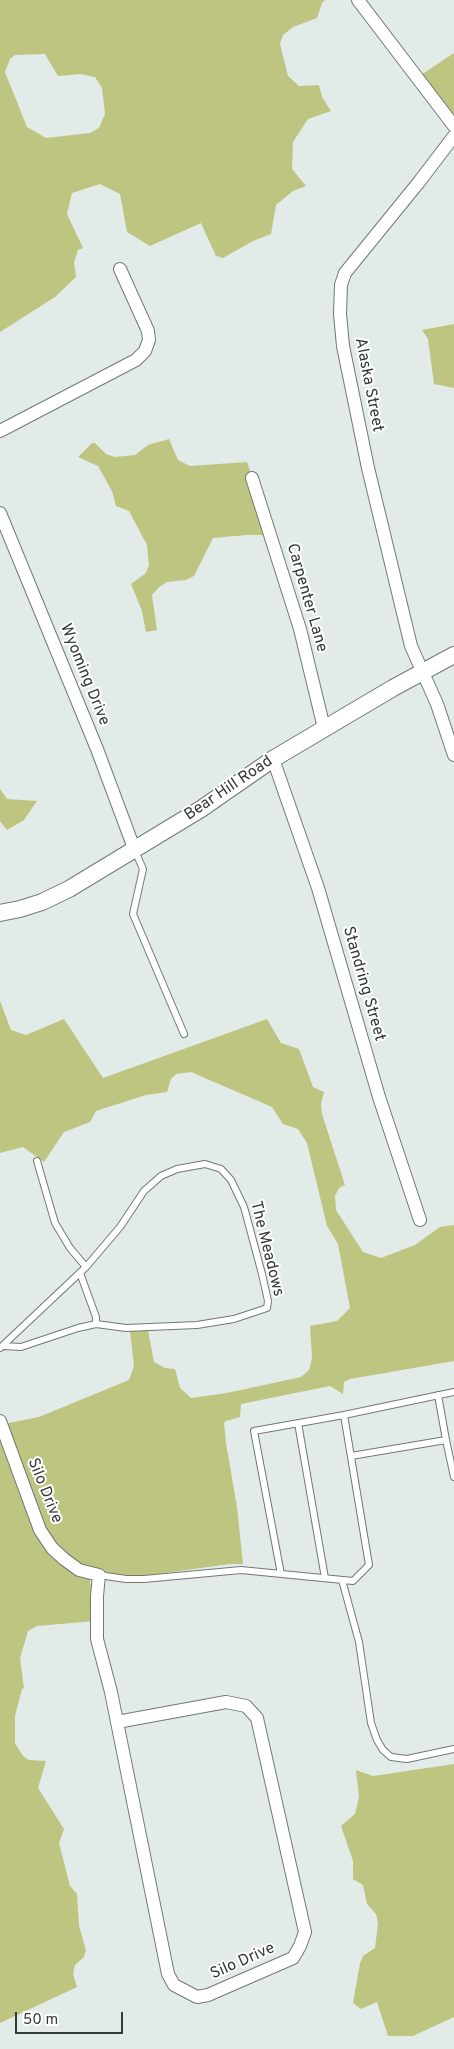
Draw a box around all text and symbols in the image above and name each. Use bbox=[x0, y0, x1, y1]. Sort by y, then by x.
street label: Alaska Street bbox=[349, 336, 387, 434]
street label: Carpenter Lane bbox=[281, 542, 331, 654]
street label: Wyoming Drive bbox=[55, 621, 113, 729]
street label: Bear Hill Road bbox=[181, 752, 277, 826]
street label: Standring Street bbox=[337, 924, 389, 1044]
street label: The Meadows bbox=[245, 1199, 287, 1299]
street label: Silo Drive bbox=[22, 1456, 66, 1526]
street label: Silo Drive bbox=[208, 1939, 278, 1985]
scale bar bbox=[18, 2002, 125, 2034]
text: 50 m bbox=[23, 2011, 58, 2030]

